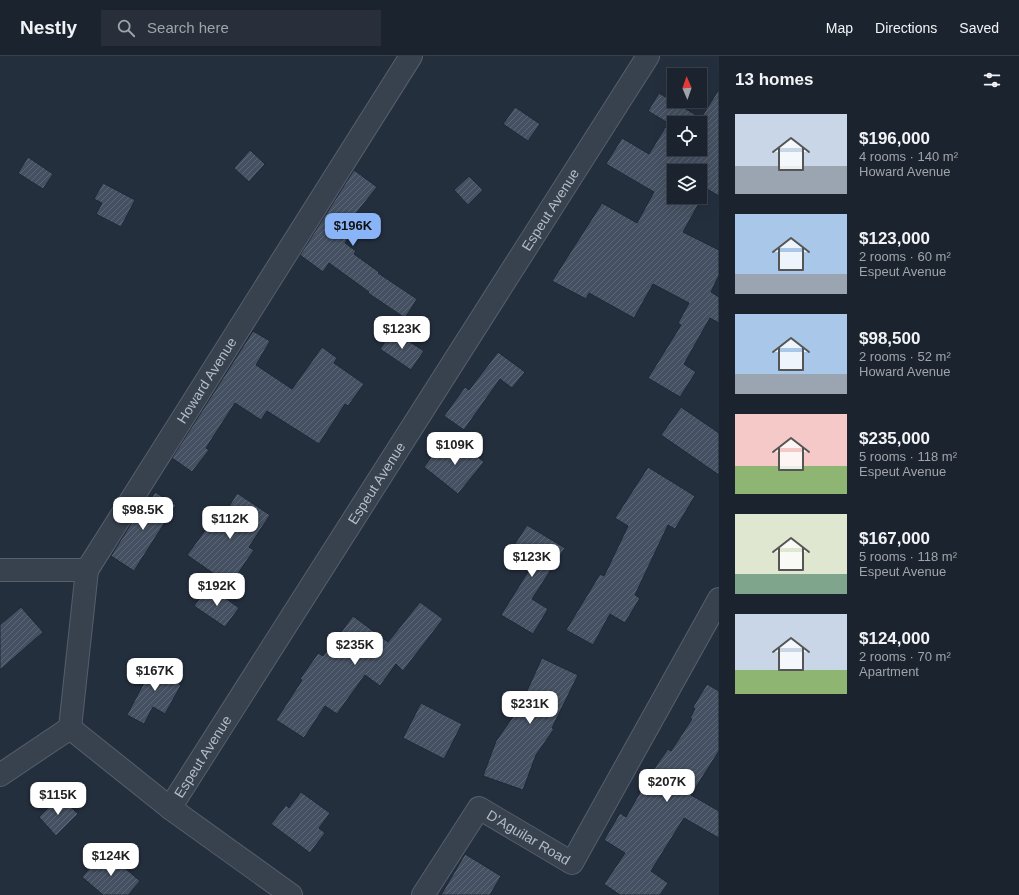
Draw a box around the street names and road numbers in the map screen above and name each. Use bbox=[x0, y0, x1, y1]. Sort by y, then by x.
street label: Espeut Avenue bbox=[518, 166, 582, 254]
street label: Howard Avenue bbox=[173, 334, 240, 426]
street label: Espeut Avenue bbox=[345, 439, 409, 527]
street label: Espeut Avenue bbox=[171, 712, 235, 800]
street label: D'Aguilar Road bbox=[484, 807, 573, 868]

